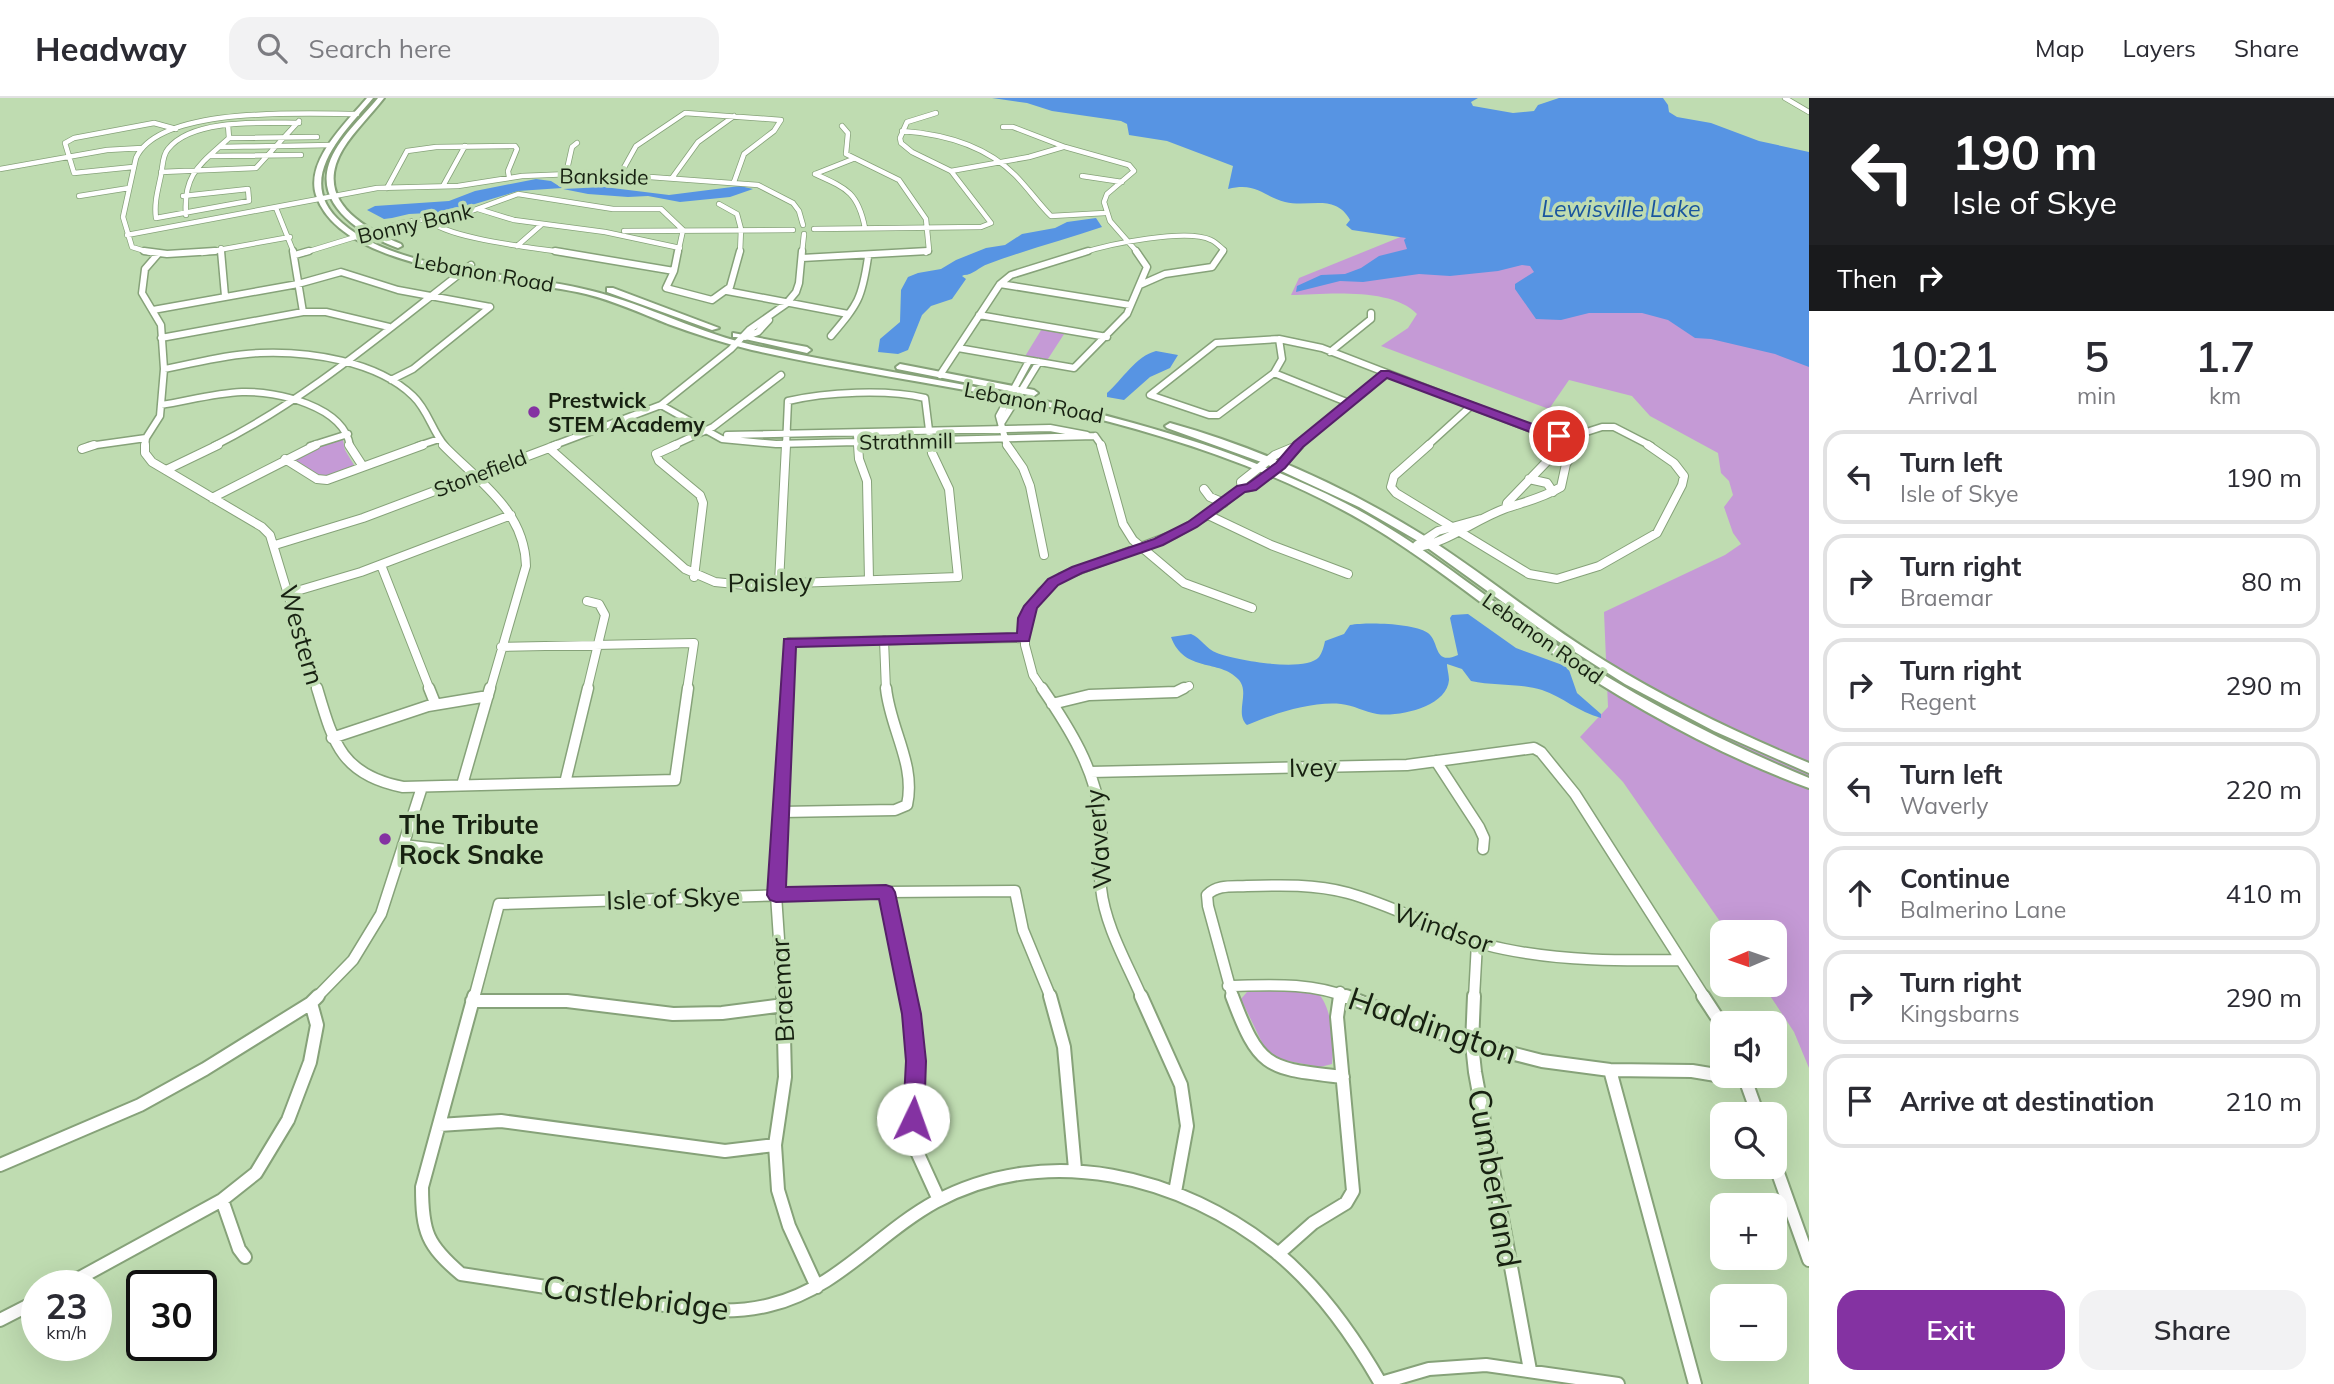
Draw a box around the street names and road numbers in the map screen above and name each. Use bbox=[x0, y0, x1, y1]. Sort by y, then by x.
street label: Bankside bbox=[559, 162, 649, 190]
street label: Bonny Bank bbox=[355, 197, 475, 249]
street label: Lebanon Road bbox=[412, 247, 556, 297]
street label: Lebanon Road bbox=[962, 376, 1106, 428]
street label: Strathmill bbox=[859, 427, 953, 455]
street label: Stonefield bbox=[430, 443, 530, 503]
street label: Paisley bbox=[727, 565, 813, 599]
street label: Western bbox=[272, 581, 332, 689]
street label: Lebanon Road bbox=[1478, 587, 1608, 689]
street label: Ivey bbox=[1289, 750, 1338, 784]
street label: Waverly bbox=[1077, 788, 1119, 890]
street label: Isle of Skye bbox=[605, 879, 741, 917]
street label: Windsor bbox=[1389, 896, 1498, 961]
street label: Braemar bbox=[763, 936, 801, 1043]
street label: Haddington bbox=[1343, 977, 1523, 1073]
street label: Cumberland bbox=[1460, 1085, 1530, 1271]
street label: Castlebridge bbox=[541, 1266, 731, 1328]

